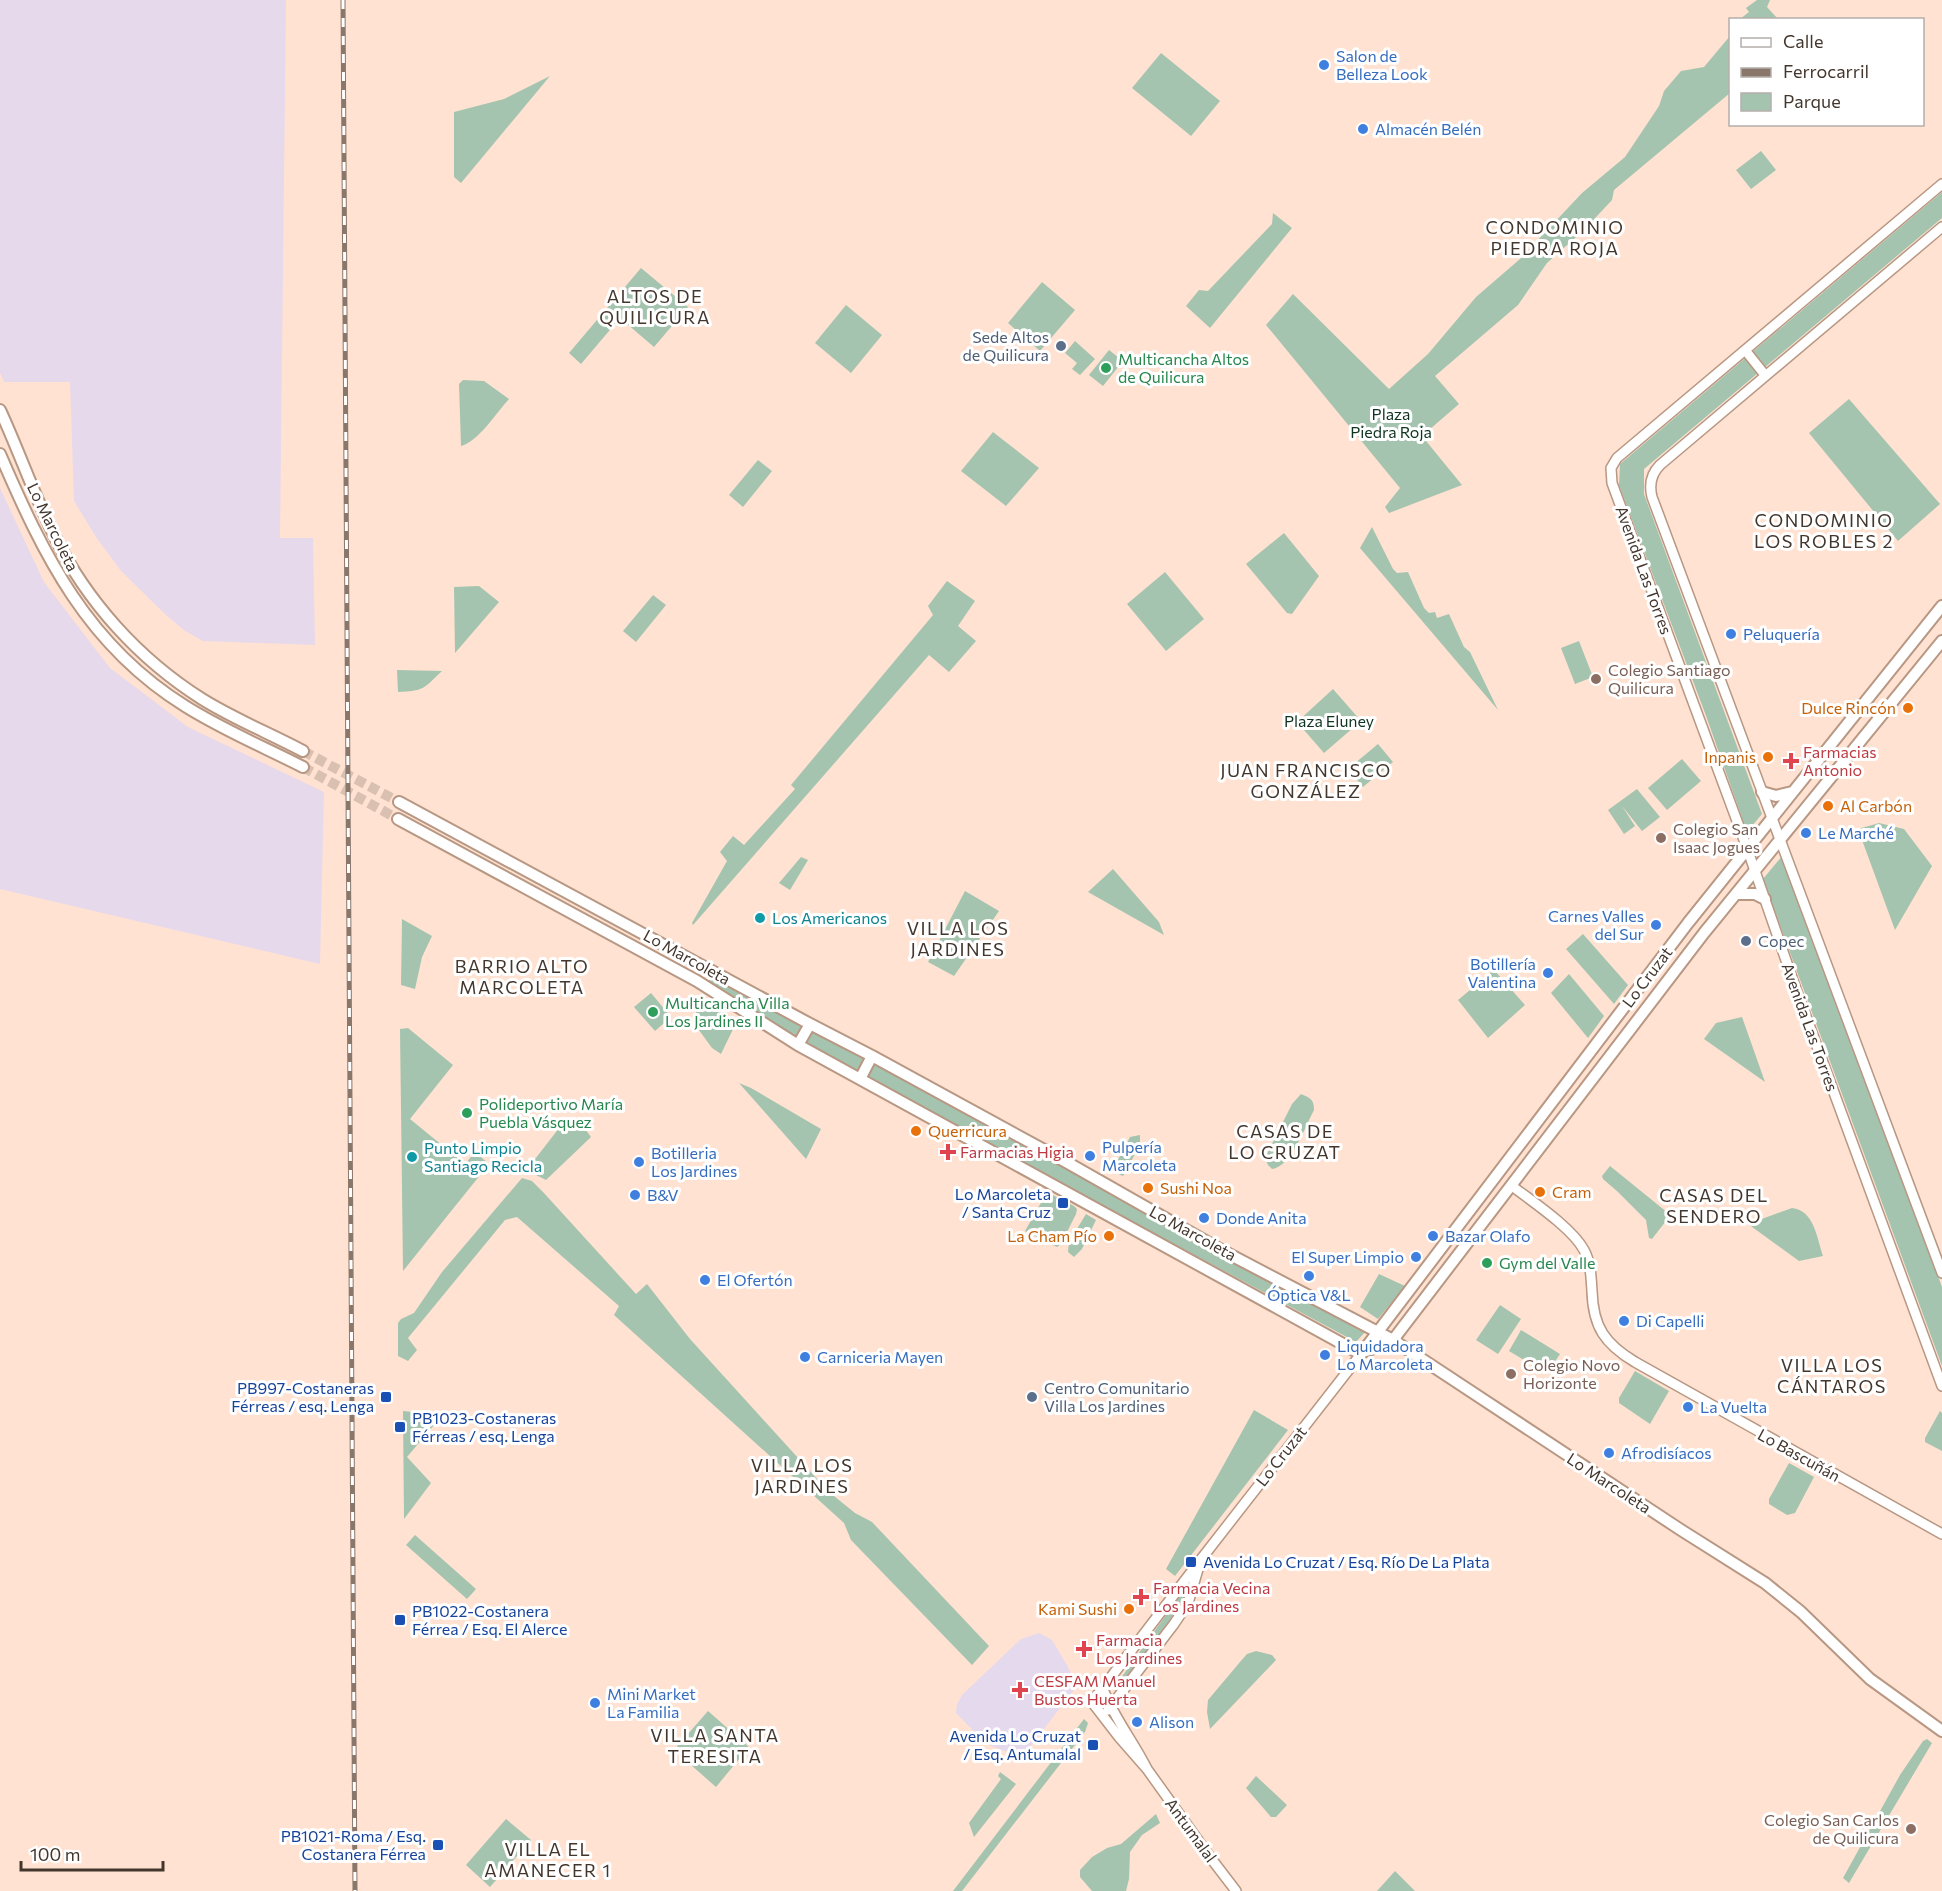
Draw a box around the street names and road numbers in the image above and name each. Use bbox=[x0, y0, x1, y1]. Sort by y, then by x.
street label: Lo Marcoleta bbox=[24, 479, 83, 574]
street label: Avenida Las Torres bbox=[1612, 503, 1677, 637]
street label: Lo Marcoleta bbox=[641, 925, 734, 988]
street label: Lo Cruzat bbox=[1618, 942, 1676, 1011]
street label: Avenida Las Torres bbox=[1778, 960, 1843, 1094]
street label: Lo Marcoleta bbox=[1147, 1201, 1240, 1264]
street label: Lo Cruzat bbox=[1251, 1422, 1310, 1489]
street label: Lo Bascuñán bbox=[1755, 1424, 1844, 1485]
street label: Lo Marcoleta bbox=[1564, 1448, 1655, 1517]
street label: Antumalal bbox=[1162, 1794, 1221, 1865]

